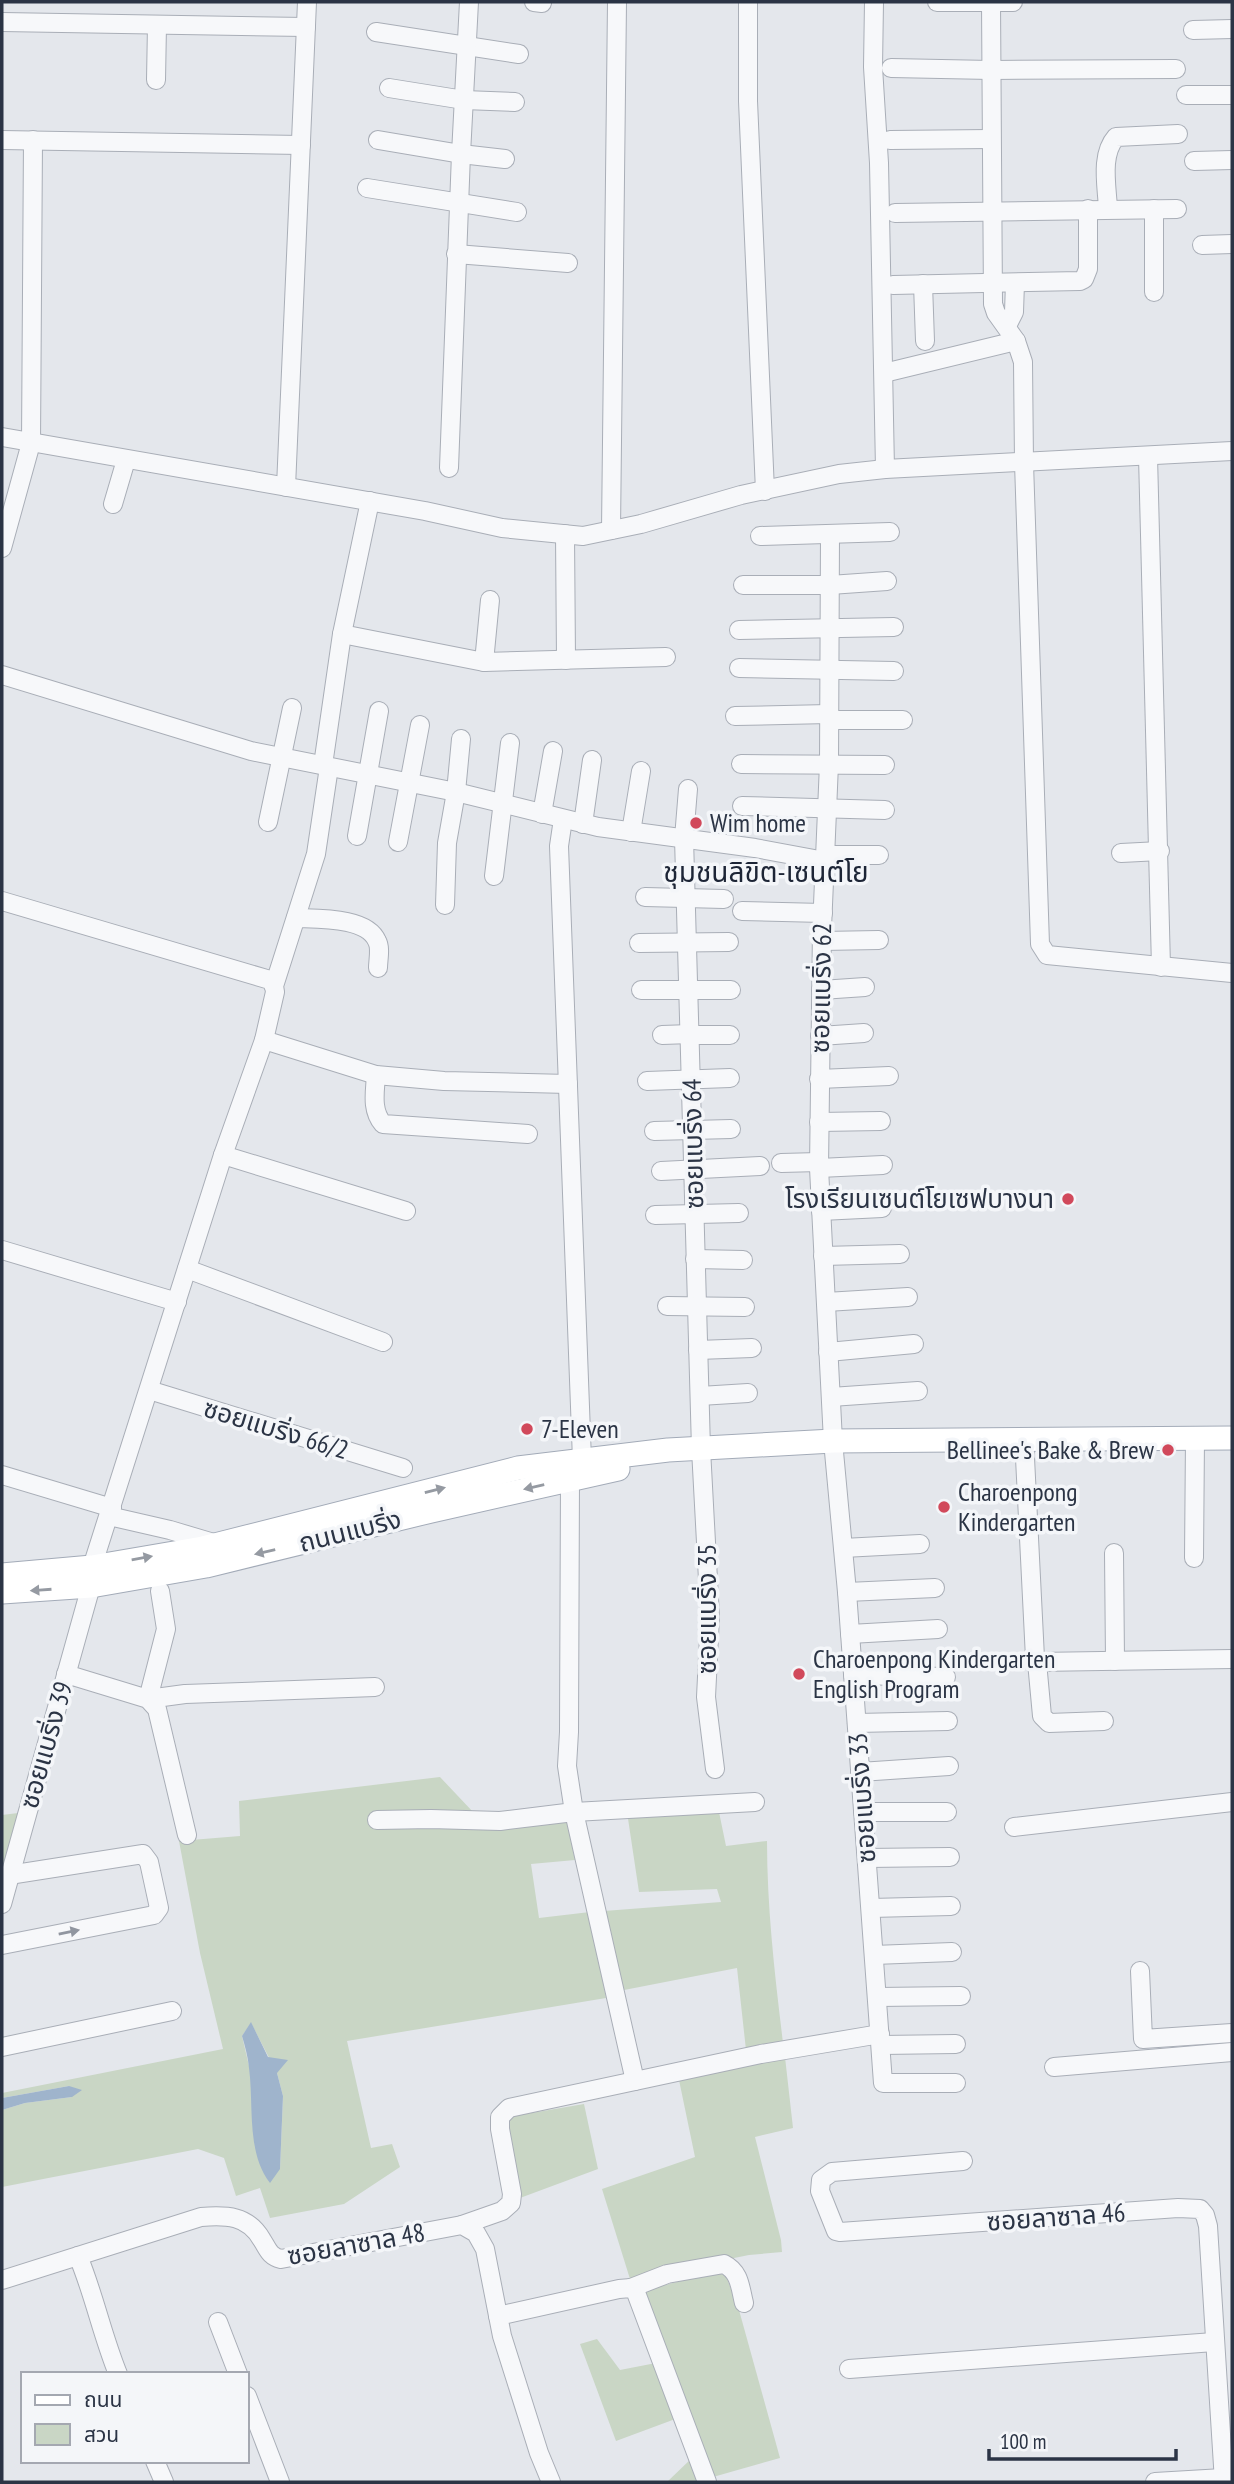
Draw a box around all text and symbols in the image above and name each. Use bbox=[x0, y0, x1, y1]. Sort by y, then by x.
place label: Wim home bbox=[710, 806, 806, 839]
marker: Wim home bbox=[688, 815, 704, 831]
district label: ชุมชนลิขิต-เซนต์โย bbox=[663, 853, 869, 890]
street label: ซอยแบริ่ง 62 bbox=[803, 922, 838, 1054]
street label: ซอยแบริ่ง 64 bbox=[675, 1078, 710, 1210]
place label: โรงเรียนเซนต์โยเซฟบางนา bbox=[785, 1182, 1054, 1215]
marker: โรงเรียนเซนต์โยเซฟบางนา bbox=[1060, 1191, 1076, 1207]
street label: ซอยแบริ่ง 66/2 bbox=[200, 1391, 353, 1466]
place label: 7-Eleven bbox=[541, 1412, 619, 1445]
marker: 7-Eleven bbox=[519, 1421, 535, 1437]
place label: Bellinee's Bake & Brew bbox=[947, 1433, 1155, 1466]
marker: Bellinee's Bake & Brew bbox=[1160, 1442, 1176, 1458]
place label: Charoenpong Kindergarten bbox=[958, 1475, 1077, 1538]
one-way arrow bbox=[523, 1482, 545, 1493]
one-way arrow bbox=[424, 1484, 446, 1495]
marker: Charoenpong Kindergarten bbox=[936, 1499, 952, 1515]
street label: ถนนแบริ่ง bbox=[295, 1502, 405, 1559]
street label: ซอยแบริ่ง 35 bbox=[690, 1544, 723, 1674]
one-way arrow bbox=[254, 1547, 276, 1558]
one-way arrow bbox=[131, 1552, 153, 1563]
one-way arrow bbox=[30, 1584, 52, 1595]
place label: Charoenpong Kindergarten English Program bbox=[813, 1642, 1055, 1705]
marker: Charoenpong Kindergarten English Program bbox=[791, 1666, 807, 1682]
street label: ซอยแบริ่ง 39 bbox=[12, 1678, 79, 1812]
street label: ซอยแบริ่ง 33 bbox=[840, 1732, 883, 1864]
one-way arrow bbox=[58, 1926, 80, 1937]
street label: ซอยลาซาล 46 bbox=[985, 2195, 1126, 2238]
street label: ซอยลาซาล 48 bbox=[285, 2215, 427, 2272]
legend bbox=[21, 2372, 248, 2463]
text: ถนน bbox=[84, 2386, 122, 2413]
scale bar bbox=[989, 2418, 1176, 2462]
text: สวน bbox=[84, 2421, 119, 2448]
text: 100 m bbox=[1000, 2428, 1046, 2455]

